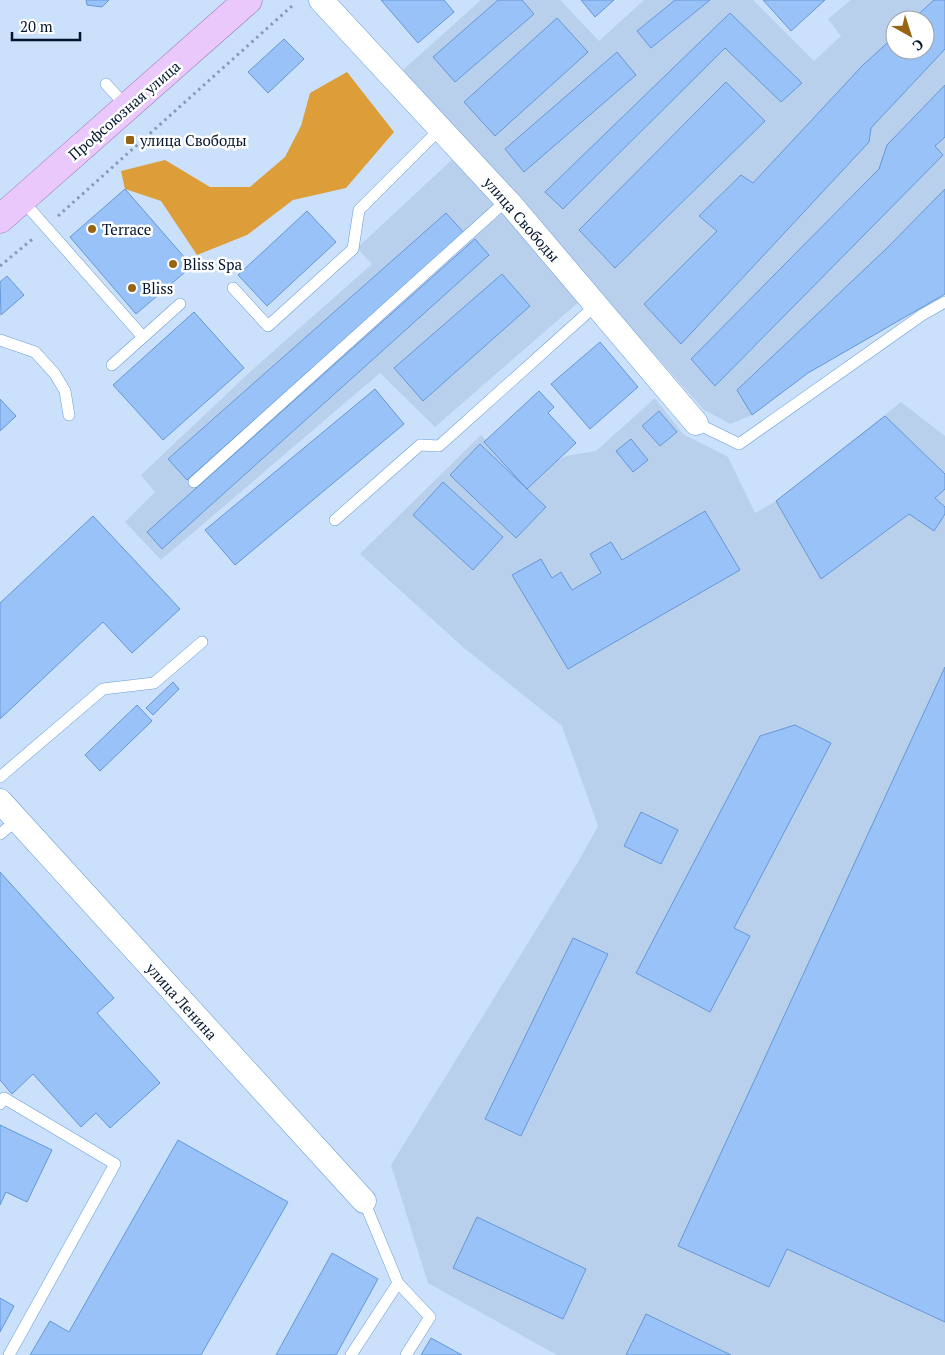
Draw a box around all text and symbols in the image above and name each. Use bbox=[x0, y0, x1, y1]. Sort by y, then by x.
scale bar bbox=[12, 10, 80, 42]
north arrow bbox=[885, 10, 935, 60]
text: 20 m bbox=[20, 16, 53, 36]
text: С bbox=[909, 35, 928, 56]
street label: Профсоюзная улица bbox=[64, 56, 184, 164]
place label: улица Свободы bbox=[139, 130, 247, 150]
marker: улица Свободы bbox=[124, 134, 136, 146]
street label: улица Свободы bbox=[479, 171, 565, 266]
place label: Terrace bbox=[102, 219, 151, 239]
marker: Terrace bbox=[86, 223, 98, 235]
place label: Bliss Spa bbox=[183, 254, 242, 274]
marker: Bliss Spa bbox=[167, 258, 179, 270]
place label: Bliss bbox=[142, 278, 173, 298]
marker: Bliss bbox=[126, 282, 138, 294]
street label: улица Ленина bbox=[141, 957, 222, 1044]

